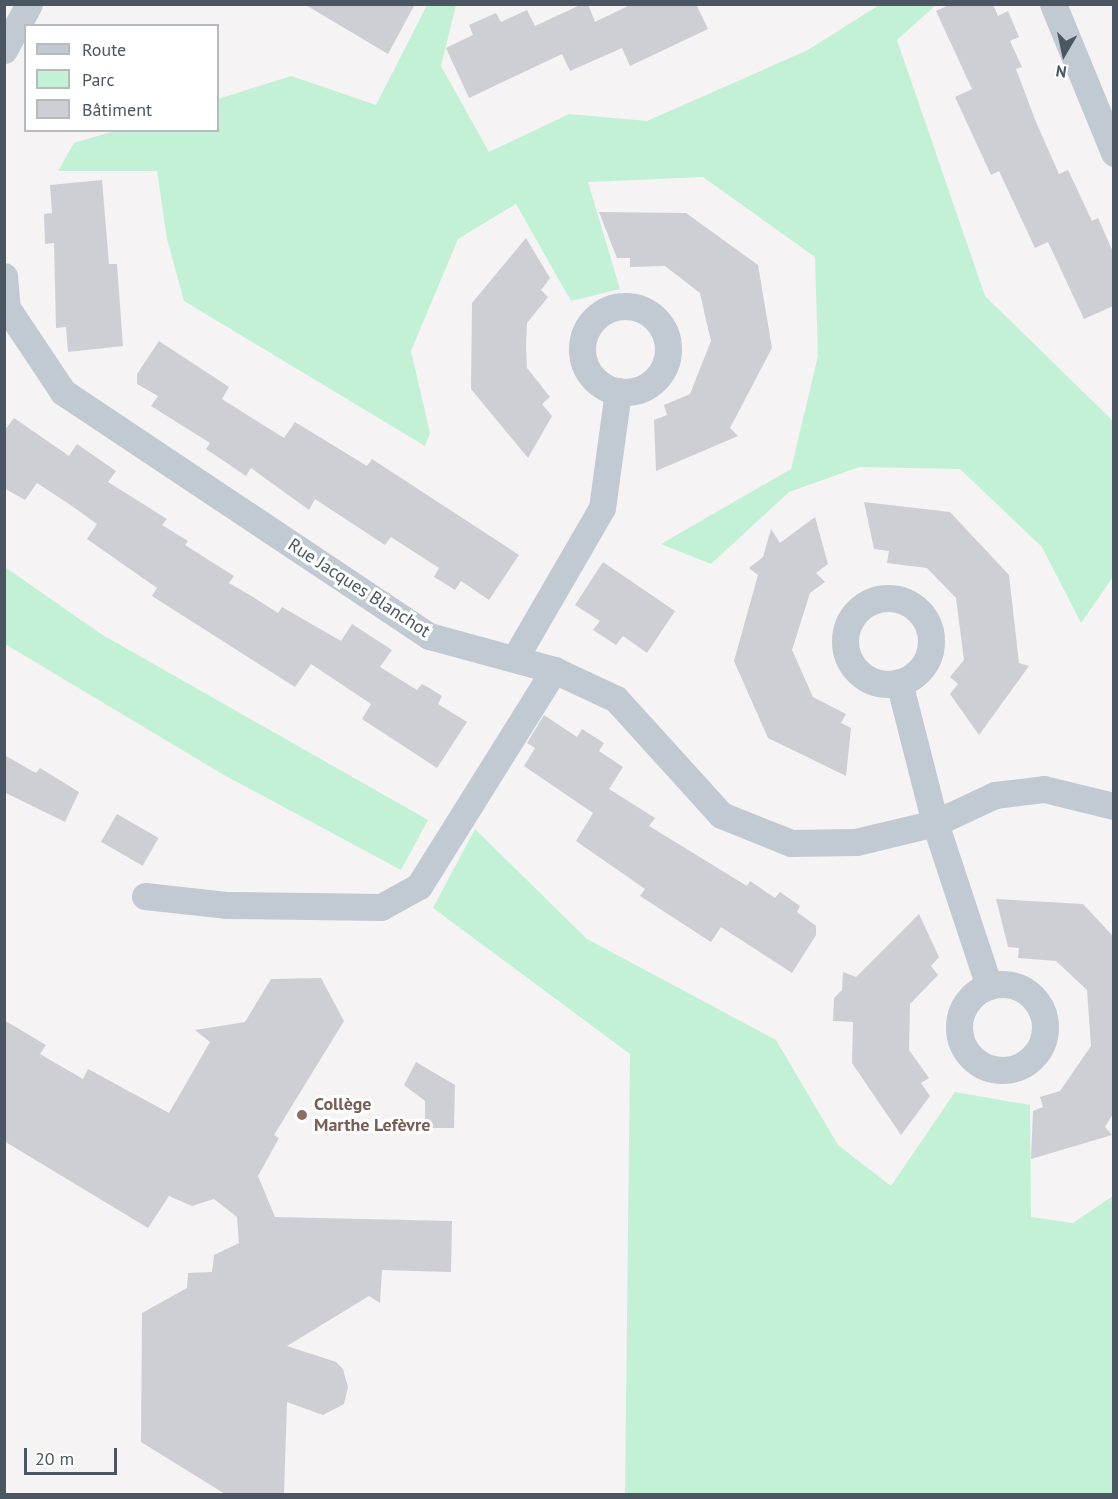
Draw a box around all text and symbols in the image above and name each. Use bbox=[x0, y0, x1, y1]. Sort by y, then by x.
legend bbox=[24, 24, 219, 132]
north arrow bbox=[1034, 24, 1094, 84]
text: Route bbox=[82, 38, 126, 61]
text: N bbox=[1054, 61, 1068, 82]
text: Parc bbox=[82, 68, 115, 91]
text: Bâtiment bbox=[82, 98, 152, 121]
street label: Rue Jacques Blanchot bbox=[284, 534, 434, 642]
place label: Collège Marthe Lefèvre bbox=[314, 1094, 430, 1136]
marker: Collège Marthe Lefèvre bbox=[295, 1108, 309, 1122]
scale bar bbox=[27, 1436, 120, 1474]
text: 20 m bbox=[35, 1447, 74, 1470]

